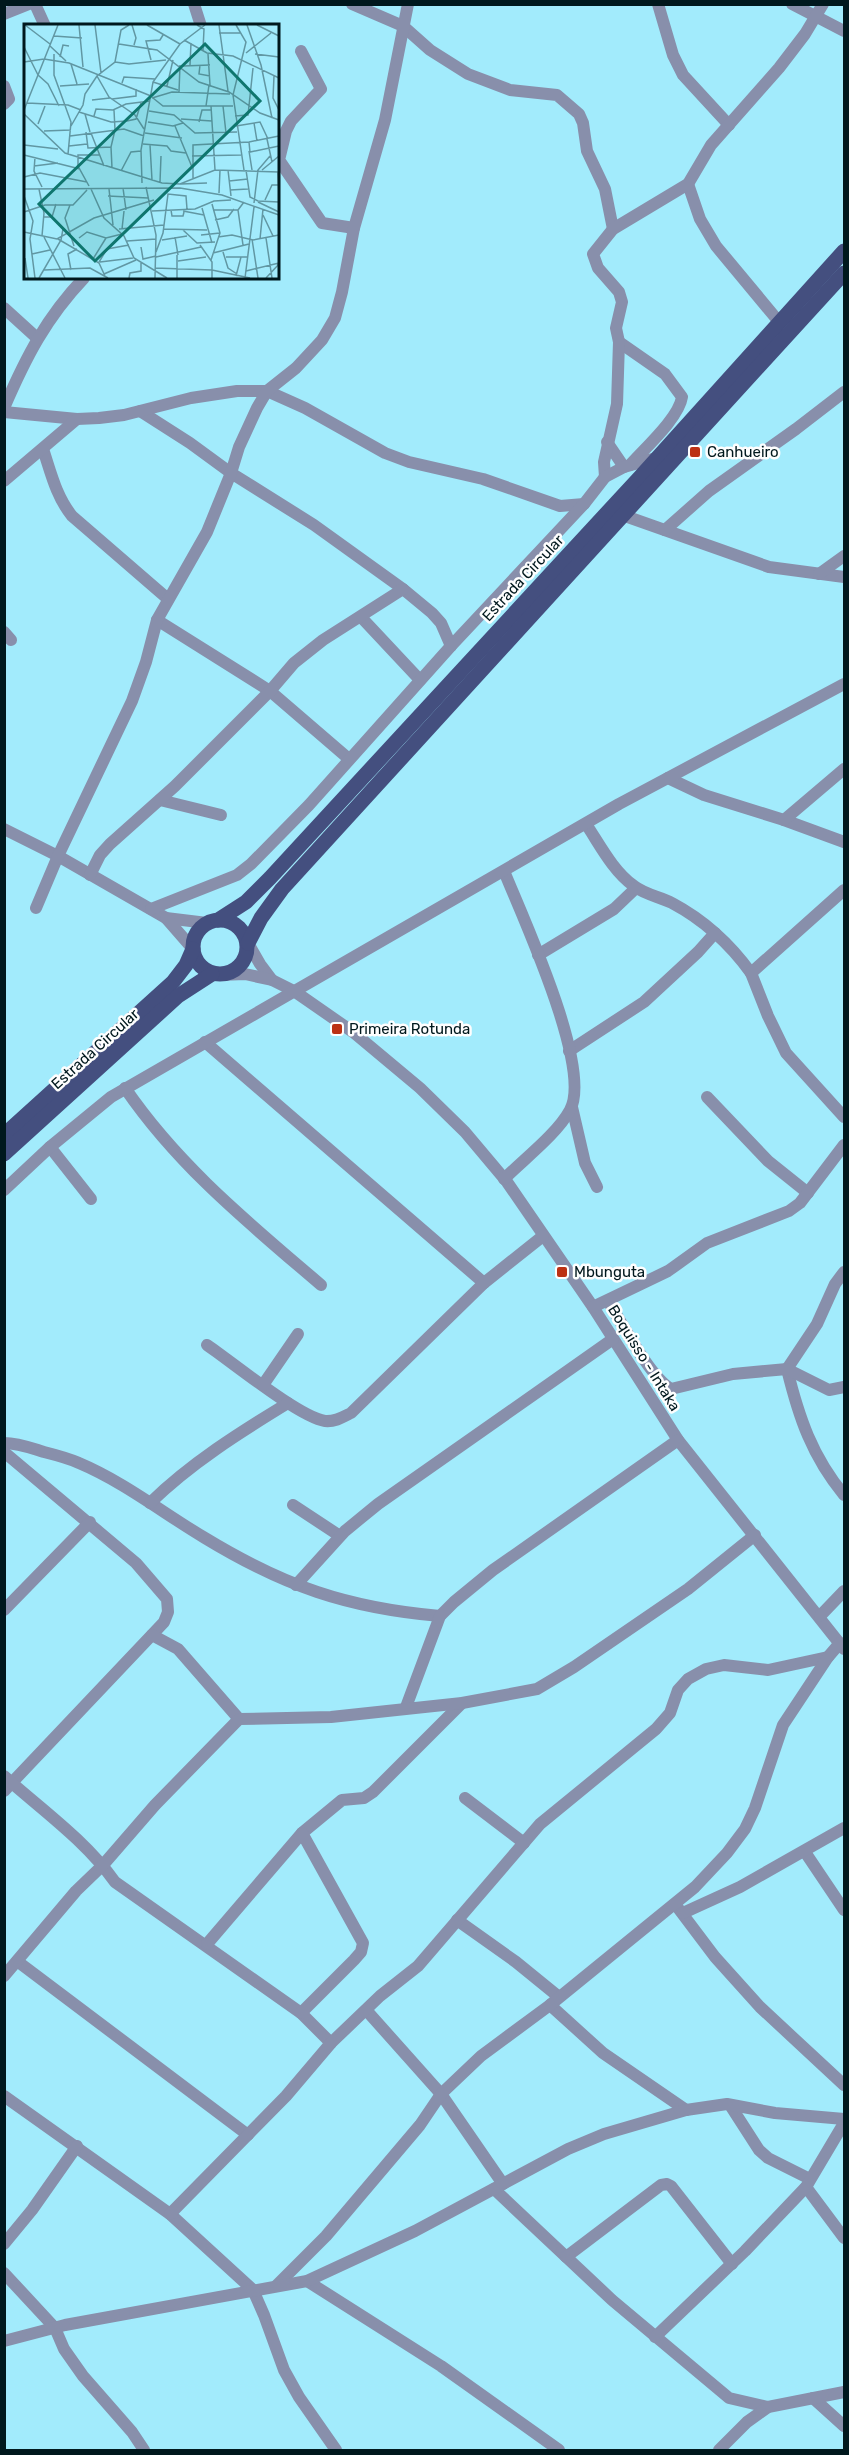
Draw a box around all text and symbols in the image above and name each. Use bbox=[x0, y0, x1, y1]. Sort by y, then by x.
inset map bbox=[24, 24, 279, 279]
place label: Canhueiro bbox=[707, 443, 779, 461]
marker: Canhueiro bbox=[688, 445, 702, 459]
street label: Estrada Circular bbox=[478, 531, 568, 625]
street label: Estrada Circular bbox=[48, 1005, 143, 1093]
place label: Primeira Rotunda bbox=[349, 1020, 470, 1038]
marker: Primeira Rotunda bbox=[330, 1022, 344, 1036]
place label: Mbunguta bbox=[574, 1263, 645, 1281]
marker: Mbunguta bbox=[555, 1265, 569, 1279]
street label: Boquisso - Intaka bbox=[604, 1302, 684, 1414]

